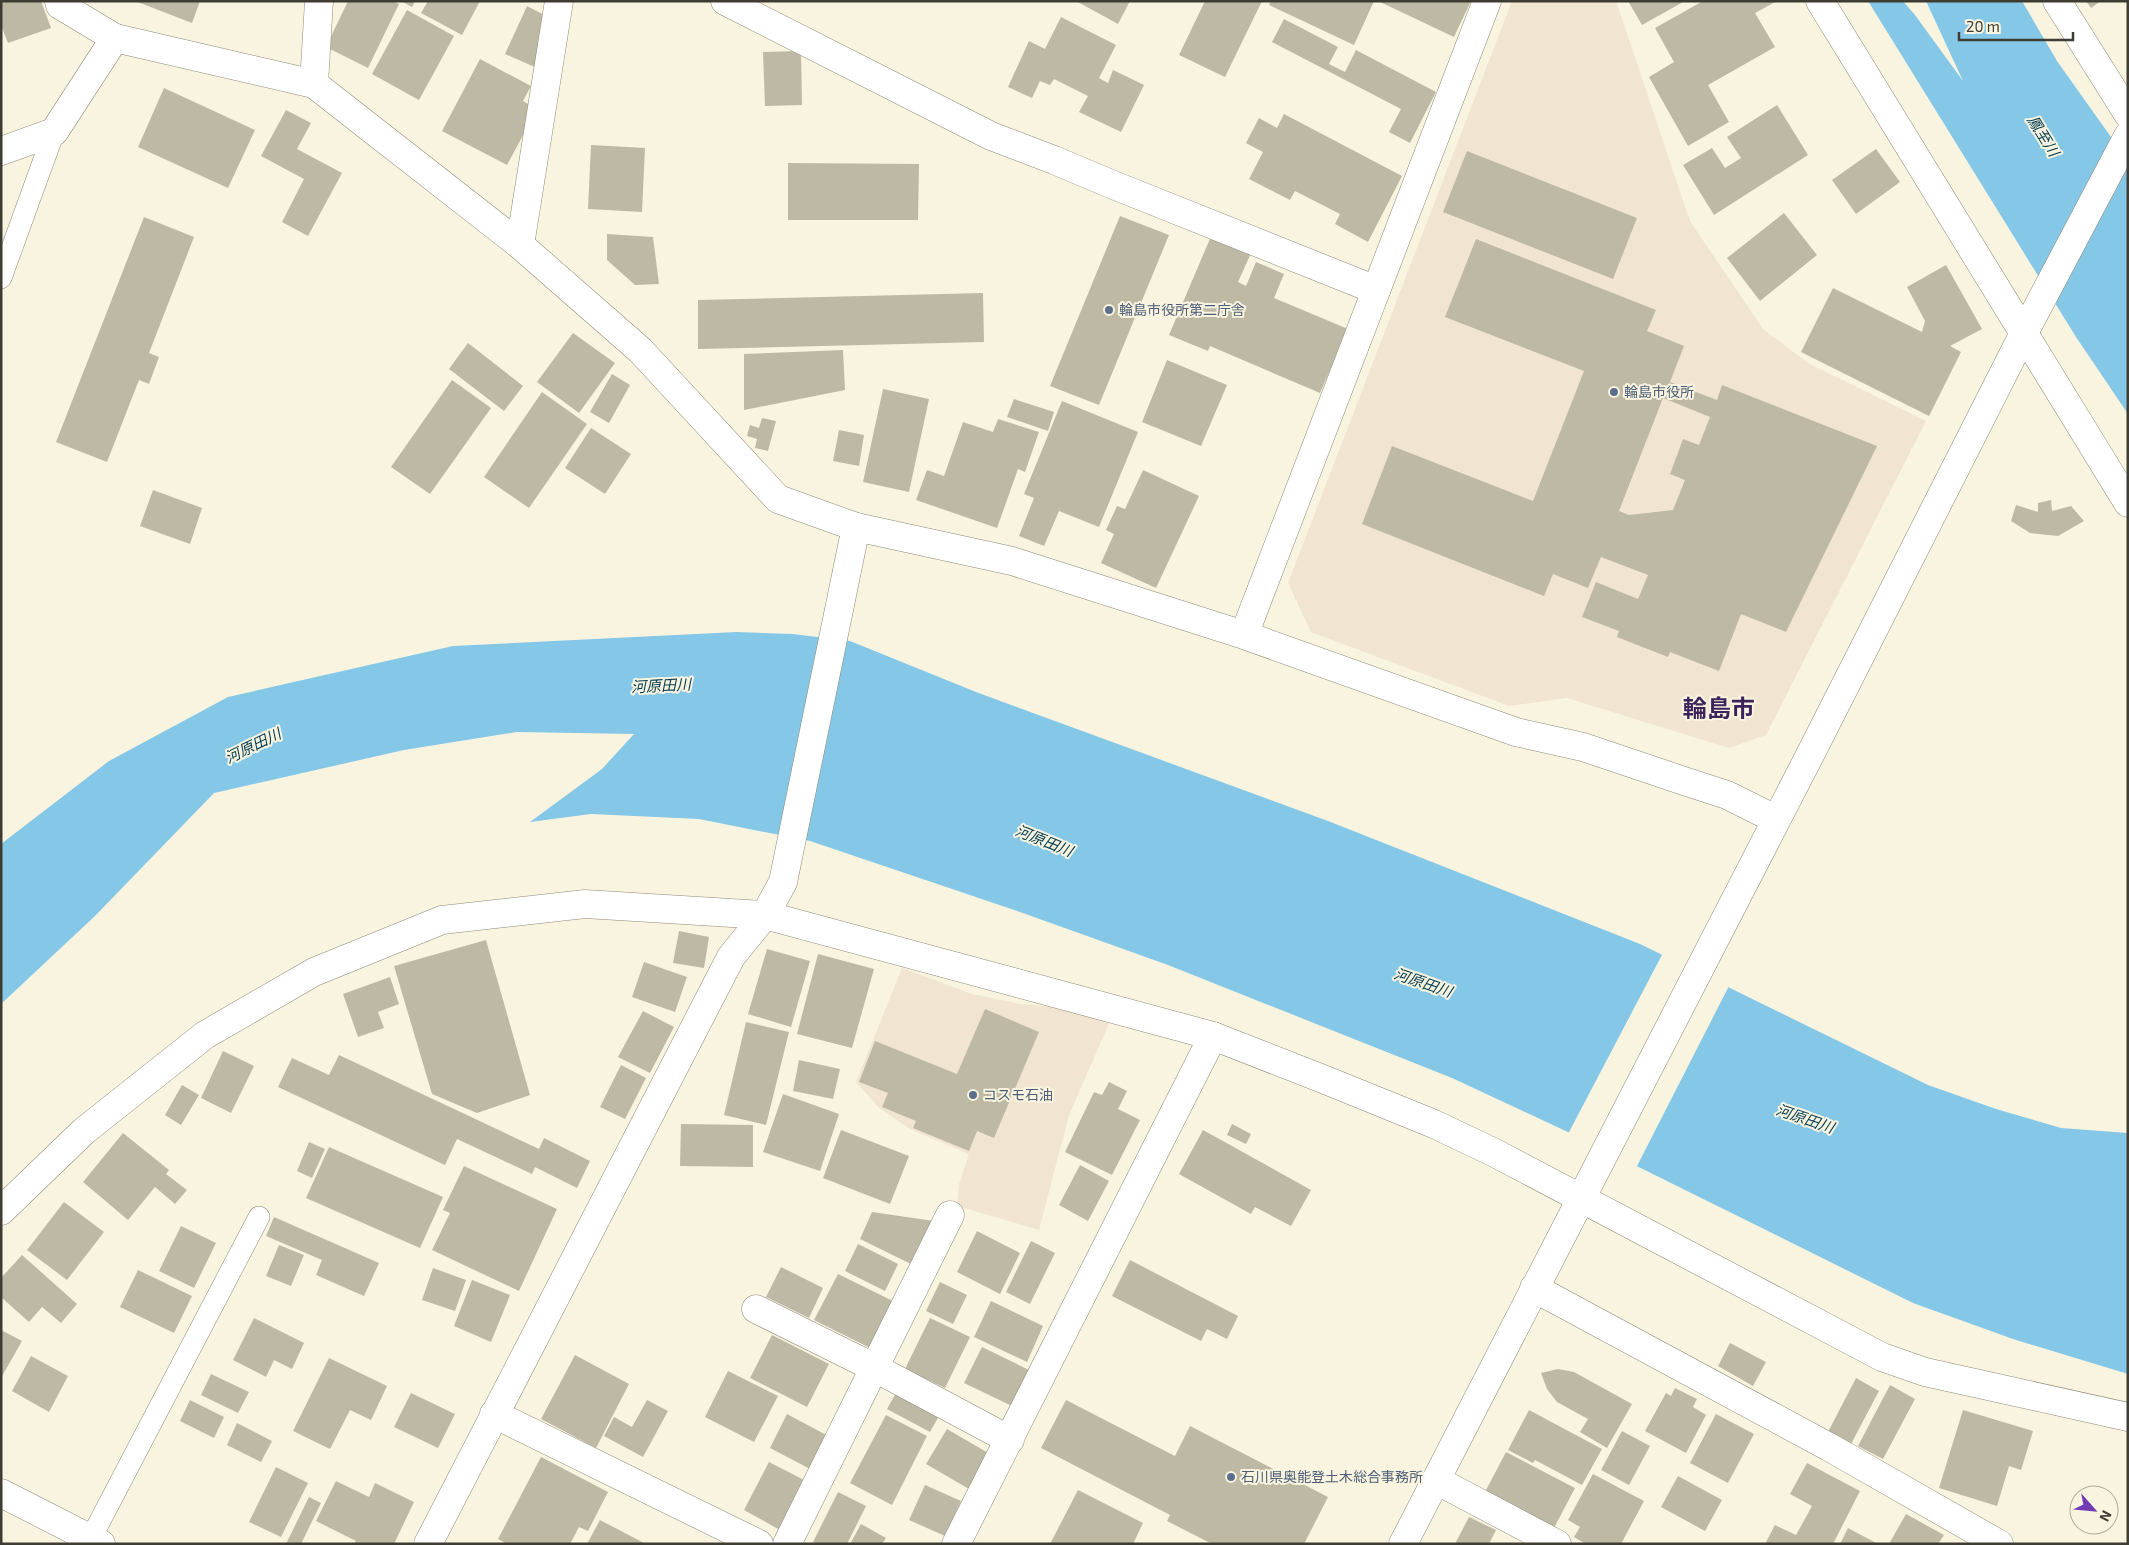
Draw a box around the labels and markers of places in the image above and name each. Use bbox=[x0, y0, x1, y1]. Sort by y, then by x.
place label: 輪島市役所第二庁舎 bbox=[1119, 301, 1245, 318]
marker: 輪島市役所第二庁舎 bbox=[1103, 304, 1115, 316]
place label: 輪島市役所 bbox=[1624, 383, 1694, 400]
marker: 輪島市役所 bbox=[1608, 386, 1620, 398]
place label: コスモ石油 bbox=[983, 1086, 1053, 1103]
marker: コスモ石油 bbox=[967, 1089, 979, 1101]
place label: 石川県奥能登土木総合事務所 bbox=[1241, 1468, 1423, 1485]
marker: 石川県奥能登土木総合事務所 bbox=[1225, 1471, 1237, 1483]

